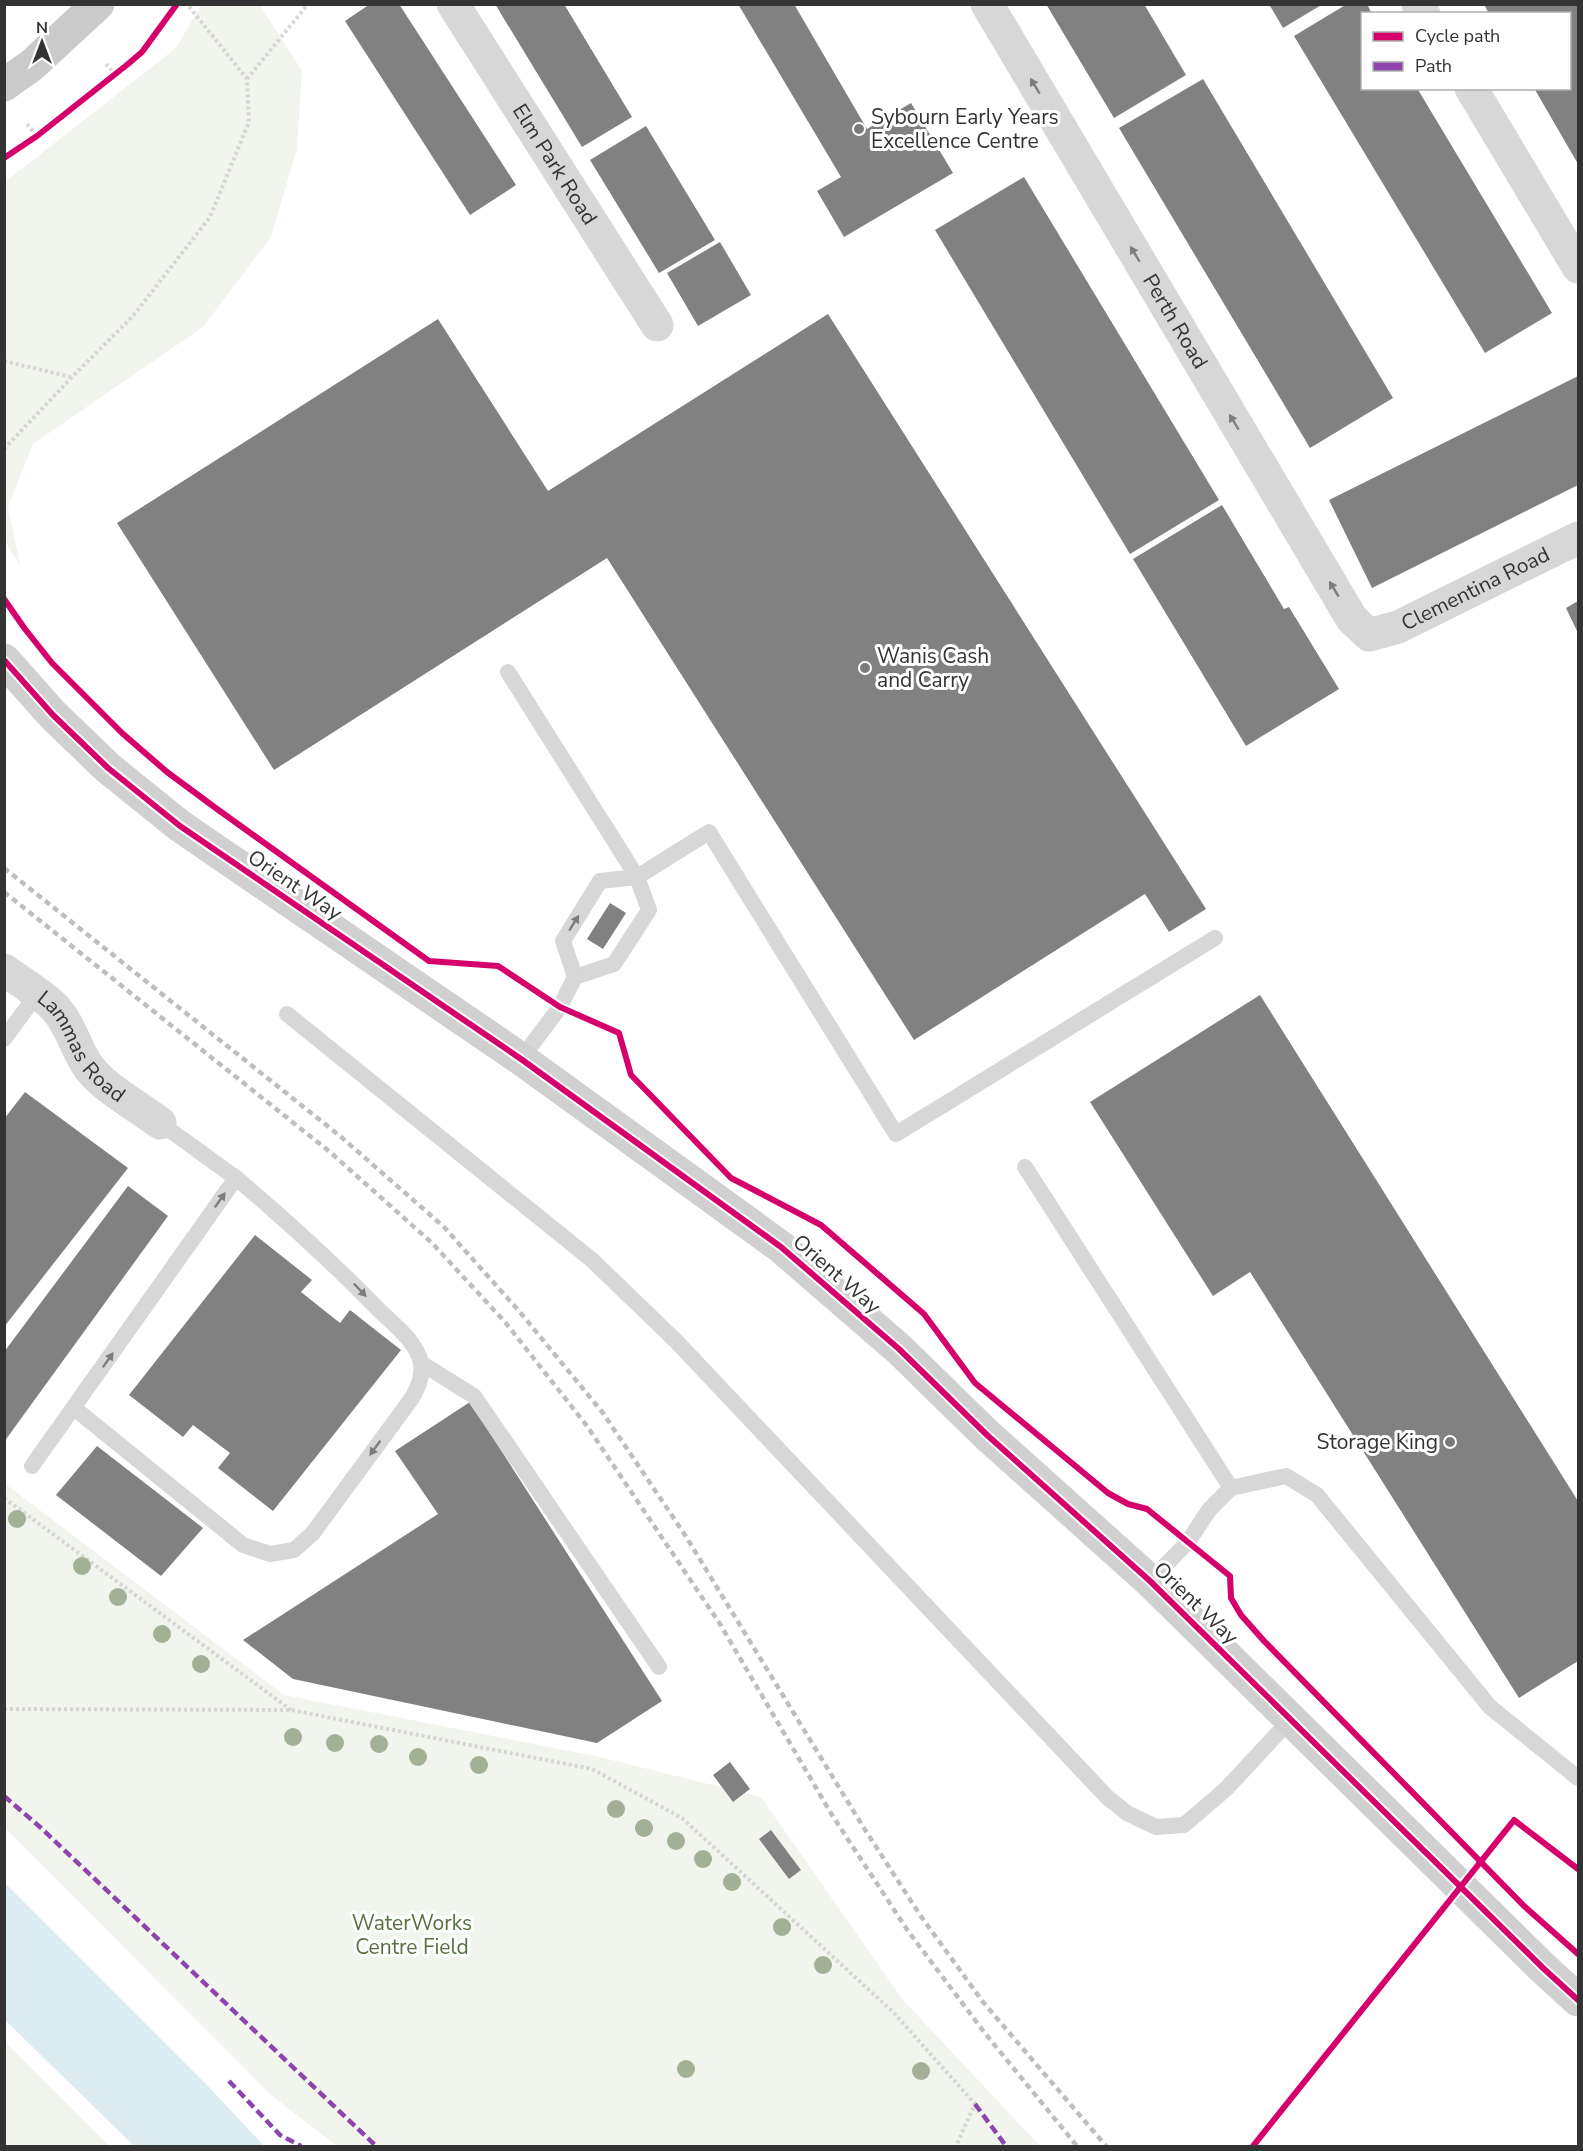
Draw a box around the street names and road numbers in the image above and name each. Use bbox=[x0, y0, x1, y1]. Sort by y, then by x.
street label: Elm Park Road bbox=[506, 99, 604, 230]
street label: Perth Road bbox=[1136, 269, 1214, 374]
street label: Clementina Road bbox=[1397, 540, 1554, 637]
street label: Orient Way bbox=[242, 843, 348, 927]
street label: Lammas Road bbox=[32, 984, 131, 1109]
street label: Orient Way bbox=[787, 1228, 887, 1320]
street label: Orient Way bbox=[1147, 1555, 1245, 1651]

